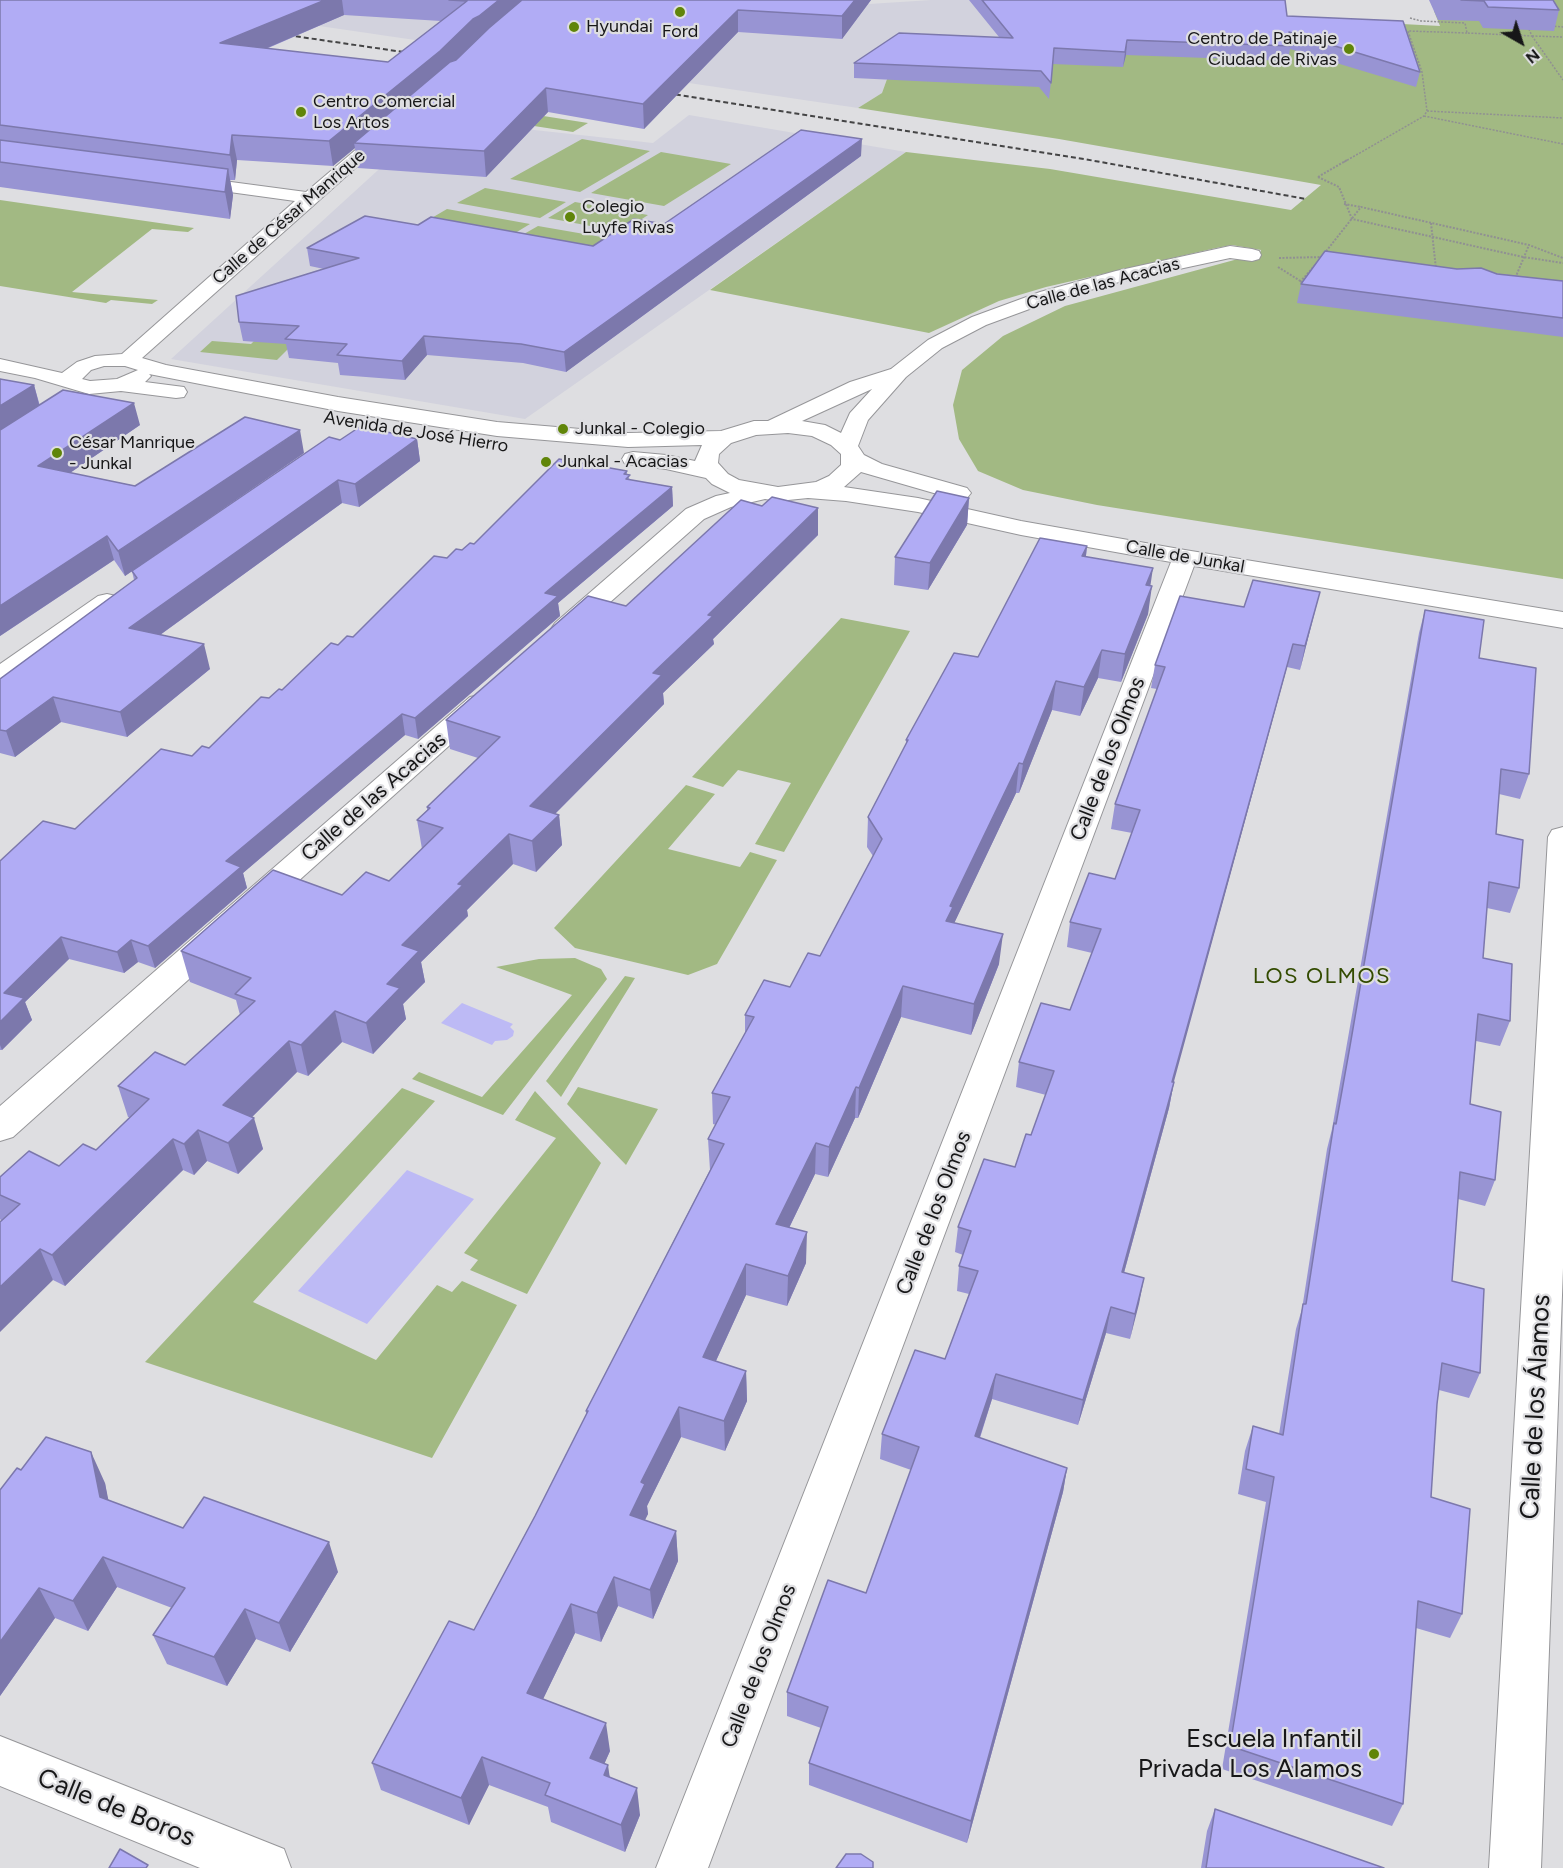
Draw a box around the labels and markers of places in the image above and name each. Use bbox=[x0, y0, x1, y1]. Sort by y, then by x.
marker: Ford bbox=[673, 5, 687, 19]
place label: Hyundai bbox=[586, 16, 653, 38]
marker: Hyundai bbox=[567, 20, 581, 34]
place label: Ford bbox=[662, 21, 698, 43]
place label: Centro de Patinaje Ciudad de Rivas bbox=[1187, 28, 1337, 70]
marker: Centro de Patinaje Ciudad de Rivas bbox=[1342, 42, 1356, 56]
place label: Centro Comercial Los Artos bbox=[313, 91, 455, 134]
marker: Centro Comercial Los Artos bbox=[294, 105, 308, 119]
place label: Colegio Luyfe Rivas bbox=[582, 196, 674, 238]
marker: Colegio Luyfe Rivas bbox=[563, 210, 577, 224]
place label: Junkal - Colegio bbox=[575, 418, 705, 440]
marker: Junkal - Colegio bbox=[556, 422, 570, 436]
place label: César Manrique - Junkal bbox=[69, 432, 195, 474]
marker: César Manrique - Junkal bbox=[50, 446, 64, 460]
place label: Junkal - Acacias bbox=[558, 451, 688, 473]
marker: Junkal - Acacias bbox=[539, 455, 553, 469]
place label: Escuela Infantil Privada Los Alamos bbox=[1138, 1723, 1362, 1784]
marker: Escuela Infantil Privada Los Alamos bbox=[1367, 1747, 1381, 1761]

